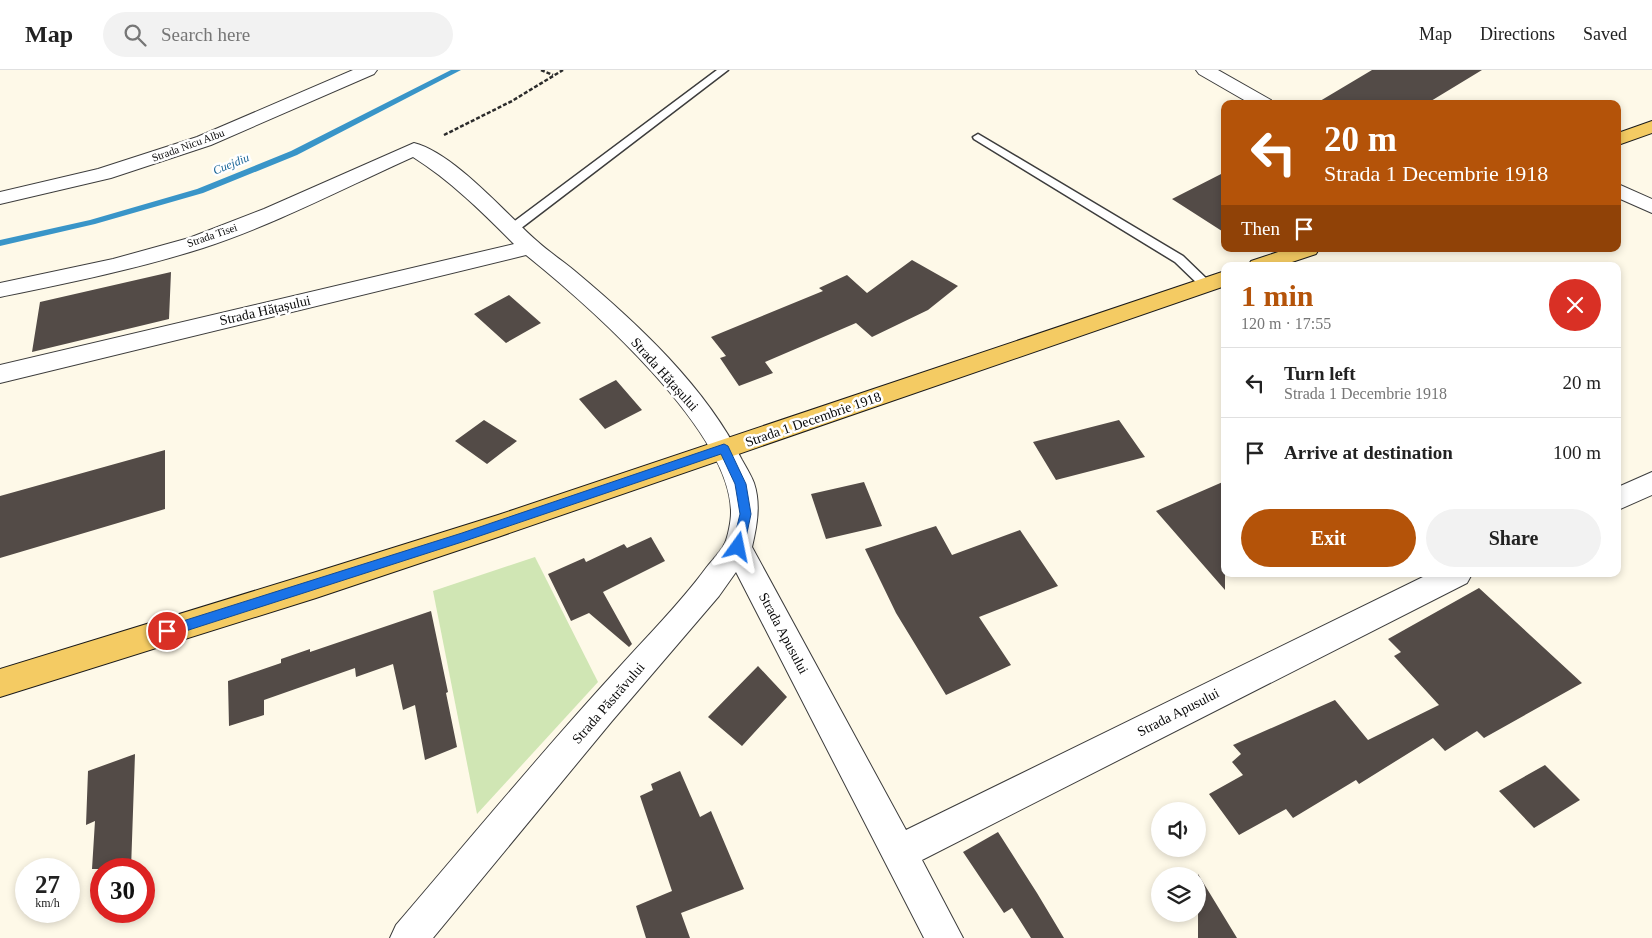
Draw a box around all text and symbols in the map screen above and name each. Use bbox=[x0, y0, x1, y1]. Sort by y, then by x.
search box bbox=[103, 12, 453, 57]
text: Map bbox=[25, 21, 73, 47]
icon: search bbox=[121, 21, 149, 49]
text: Search here bbox=[161, 24, 250, 45]
text: Map bbox=[1419, 24, 1452, 44]
text: Directions bbox=[1480, 24, 1555, 44]
text: Saved bbox=[1583, 24, 1627, 44]
icon: left bbox=[1241, 120, 1306, 185]
text: 20 m bbox=[1324, 120, 1397, 159]
street label: Strada Nicu Albu bbox=[150, 126, 226, 164]
water label: Cuejdiu bbox=[211, 150, 251, 178]
text: Strada 1 Decembrie 1918 bbox=[1324, 161, 1548, 186]
icon: arrive bbox=[1290, 215, 1318, 243]
text: Then bbox=[1241, 218, 1280, 239]
street label: Strada Tisei bbox=[185, 221, 239, 249]
text: 1 min bbox=[1241, 279, 1314, 312]
button: close bbox=[1549, 279, 1601, 331]
street label: Strada Hățașului bbox=[218, 293, 312, 329]
text: 120 m · 17:55 bbox=[1241, 315, 1331, 332]
street label: Strada Hățașului bbox=[627, 335, 701, 415]
text: Turn left bbox=[1284, 363, 1356, 384]
icon: left bbox=[1241, 369, 1269, 397]
text: 20 m bbox=[1562, 372, 1601, 393]
text: Strada 1 Decembrie 1918 bbox=[1284, 385, 1447, 402]
street label: Strada 1 Decembrie 1918 bbox=[743, 389, 883, 450]
icon: arrive bbox=[1241, 439, 1269, 467]
text: Arrive at destination bbox=[1284, 442, 1453, 463]
text: 100 m bbox=[1553, 442, 1601, 463]
button: Exit bbox=[1241, 509, 1416, 567]
button: Share bbox=[1426, 509, 1601, 567]
position arrow bbox=[711, 520, 763, 572]
street label: Strada Apusului bbox=[756, 590, 811, 677]
pin bbox=[146, 610, 188, 652]
icon: arrive bbox=[153, 617, 181, 645]
street label: Strada Păstrăvului bbox=[569, 660, 648, 747]
street label: Strada Apusului bbox=[1135, 685, 1222, 740]
map controls bbox=[1151, 802, 1206, 922]
button: sound bbox=[1151, 802, 1206, 857]
speed limit sign: 30 bbox=[90, 858, 155, 923]
button: layers bbox=[1151, 867, 1206, 922]
text: 27 bbox=[35, 871, 60, 898]
text: km/h bbox=[35, 896, 60, 910]

